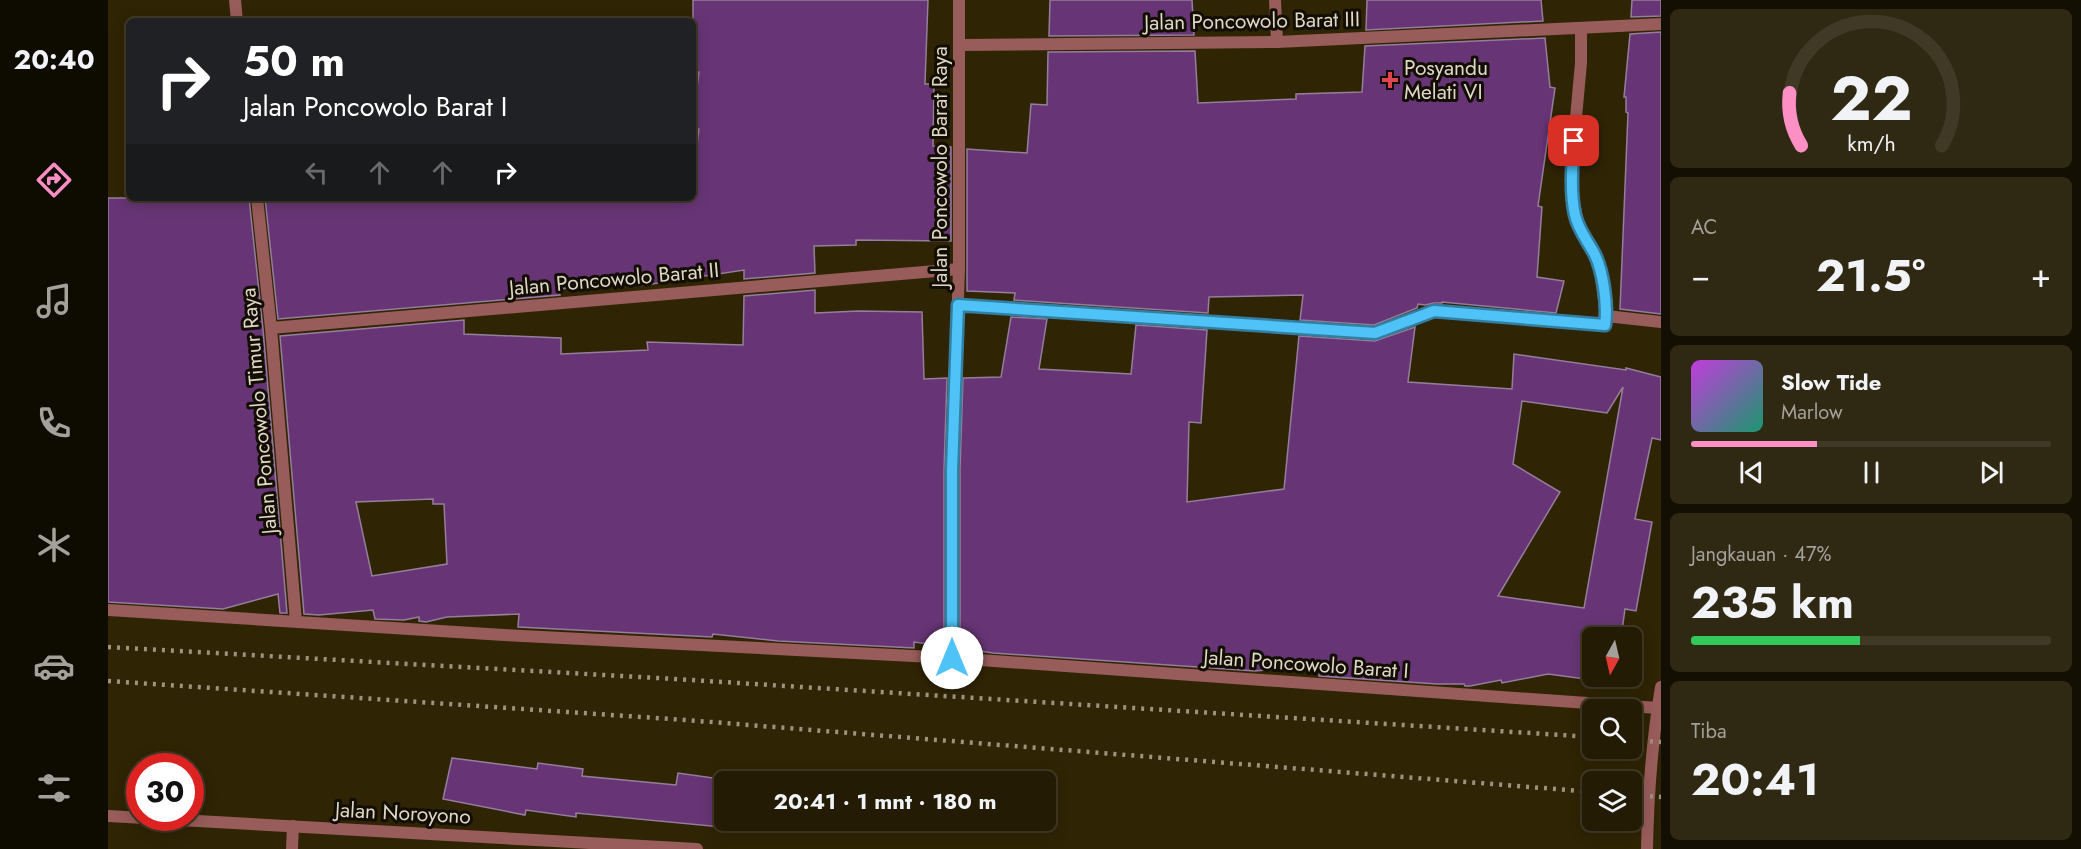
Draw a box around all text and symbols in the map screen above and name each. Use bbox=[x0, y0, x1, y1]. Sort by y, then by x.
street label: Jalan Poncowolo Barat III bbox=[1141, 4, 1360, 38]
text: 50 m bbox=[243, 31, 345, 92]
text: 20:40 bbox=[14, 40, 95, 79]
icon: right bbox=[144, 42, 222, 120]
street label: Jalan Poncowolo Barat Raya bbox=[925, 46, 955, 291]
place label: Posyandu Melati VI bbox=[1404, 53, 1488, 107]
text: 22 bbox=[1830, 53, 1912, 143]
marker: Posyandu Melati VI bbox=[1381, 71, 1399, 89]
text: Jalan Poncowolo Barat I bbox=[243, 87, 507, 126]
pin bbox=[1548, 115, 1599, 166]
icon: arrive bbox=[1557, 124, 1590, 157]
text: km/h bbox=[1847, 128, 1895, 159]
icon: left bbox=[300, 156, 333, 189]
icon: ahead bbox=[363, 156, 396, 189]
icon: ahead bbox=[426, 156, 459, 189]
icon: right bbox=[489, 156, 522, 189]
icon: directions bbox=[33, 159, 75, 201]
text: AC bbox=[1691, 213, 1717, 242]
text: 21.5° bbox=[1816, 243, 1925, 308]
text: − bbox=[1691, 252, 1710, 299]
text: + bbox=[2031, 252, 2051, 299]
street label: Jalan Poncowolo Barat II bbox=[505, 255, 720, 303]
icon: music bbox=[33, 280, 75, 322]
street label: Jalan Poncowolo Timur Raya bbox=[233, 287, 285, 538]
text: Slow Tide bbox=[1781, 366, 1881, 398]
text: Marlow bbox=[1781, 398, 1843, 427]
icon: phone bbox=[33, 402, 75, 444]
icon: previous bbox=[1735, 456, 1768, 489]
icon: pause bbox=[1855, 456, 1888, 489]
icon: next bbox=[1975, 456, 2008, 489]
icon: climate bbox=[33, 524, 75, 566]
text: Jangkauan · 47% bbox=[1691, 540, 1832, 569]
text: 235 km bbox=[1691, 570, 1854, 635]
position arrow bbox=[920, 626, 984, 690]
north arrow bbox=[1582, 627, 1642, 687]
map controls bbox=[1582, 627, 1642, 831]
street label: Jalan Poncowolo Barat I bbox=[1199, 642, 1410, 686]
icon: car bbox=[33, 645, 75, 687]
button: search bbox=[1582, 699, 1642, 759]
text: Tiba bbox=[1691, 717, 1727, 746]
text: 20:41 bbox=[1691, 747, 1819, 812]
speed limit sign: 30 bbox=[126, 753, 204, 831]
icon: filters bbox=[33, 767, 75, 809]
button: layers bbox=[1582, 771, 1642, 831]
text: 20:41 · 1 mnt · 180 m bbox=[774, 785, 996, 817]
street label: Jalan Noroyono bbox=[331, 794, 472, 832]

